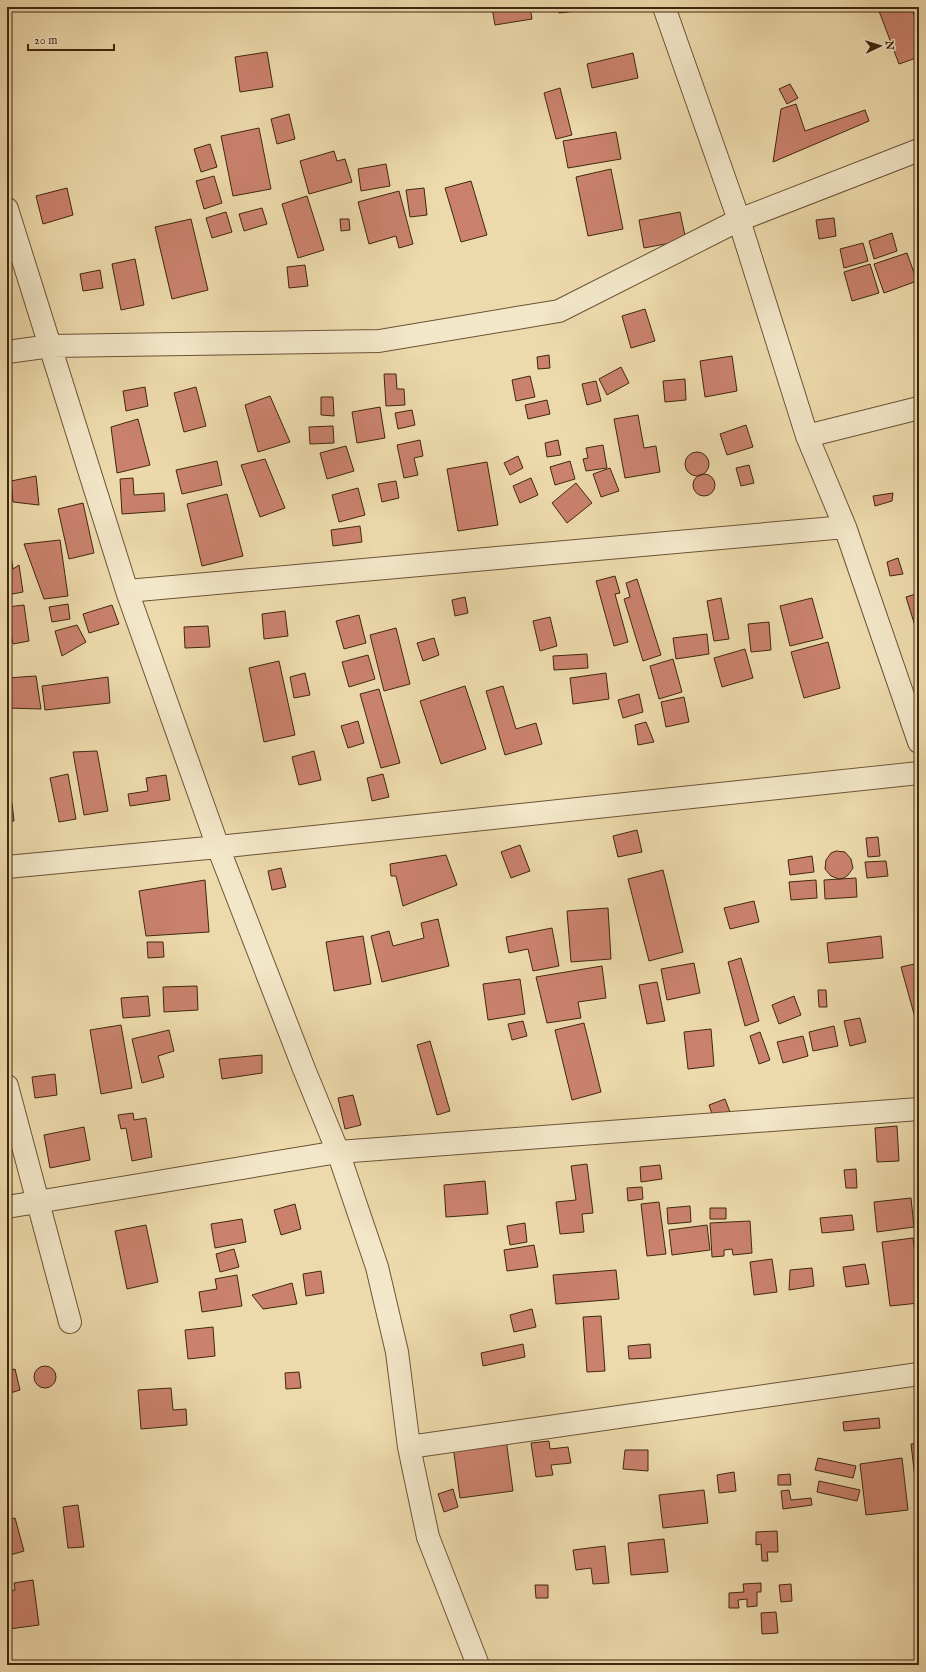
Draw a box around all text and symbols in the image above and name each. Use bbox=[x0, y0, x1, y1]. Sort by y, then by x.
scale bar bbox=[28, 26, 114, 52]
north arrow bbox=[860, 26, 900, 66]
text: 20 m bbox=[34, 33, 57, 48]
text: N bbox=[882, 39, 896, 51]

